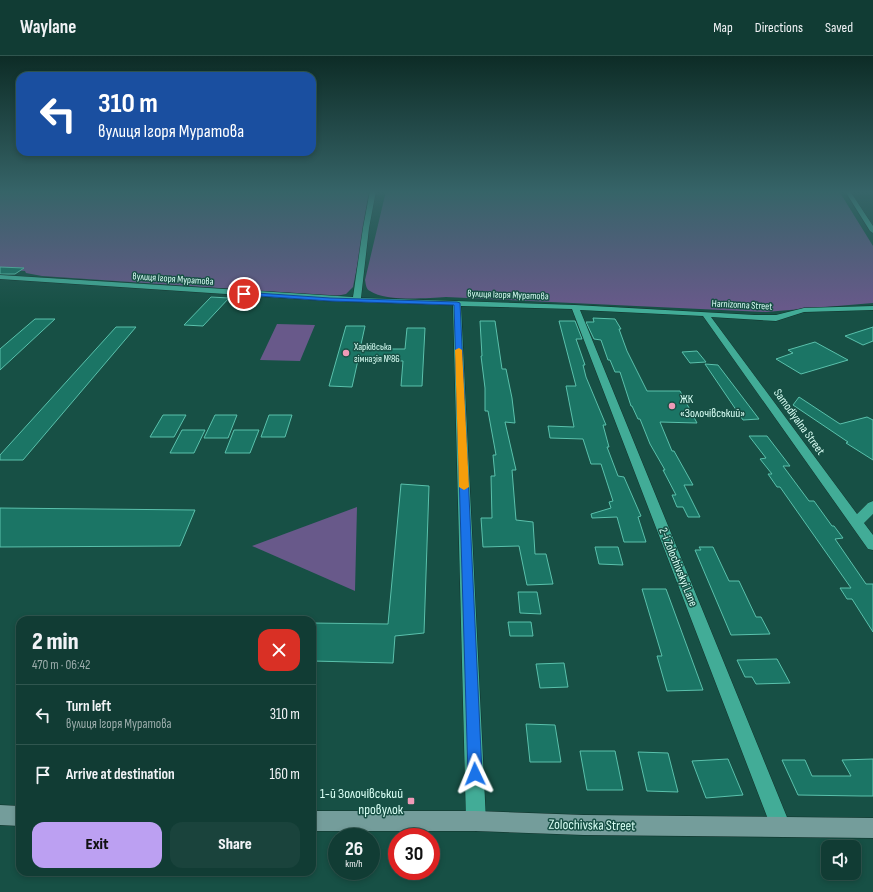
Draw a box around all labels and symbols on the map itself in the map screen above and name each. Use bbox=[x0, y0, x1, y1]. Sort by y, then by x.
street label: вулиця Ігоря Муратова bbox=[132, 270, 214, 288]
pin bbox=[227, 277, 261, 311]
street label: вулиця Ігоря Муратова bbox=[467, 288, 549, 302]
street label: Harnizonna Street bbox=[711, 297, 773, 313]
place label: Харківська гімназія №86 bbox=[353, 341, 400, 365]
marker: Харківська гімназія №86 bbox=[341, 348, 351, 358]
street label: Samodiyalna Street bbox=[770, 386, 828, 458]
place label: ЖК «Золочівський» bbox=[680, 392, 745, 421]
marker: ЖК «Золочівський» bbox=[667, 401, 677, 411]
street label: 2-i Zolochivskyi Lane bbox=[655, 525, 701, 609]
position arrow bbox=[454, 753, 496, 795]
place label: 1-й Золочівський провулок bbox=[320, 785, 404, 818]
marker: 1-й Золочівський провулок bbox=[406, 796, 416, 806]
street label: Zolochivska Street bbox=[548, 816, 636, 834]
speed limit sign: 30 bbox=[388, 828, 440, 880]

